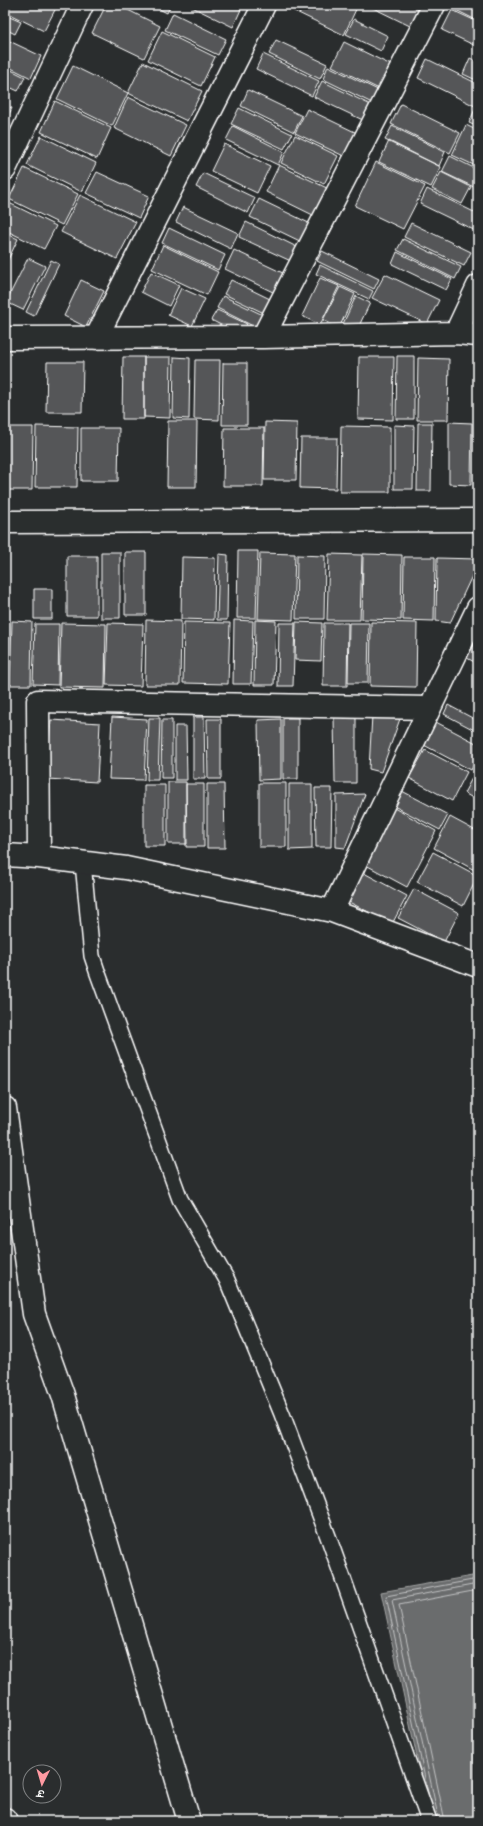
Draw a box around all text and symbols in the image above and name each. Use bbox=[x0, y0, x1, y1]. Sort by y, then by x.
north arrow bbox=[22, 1764, 62, 1804]
text: उ bbox=[35, 1784, 45, 1802]

